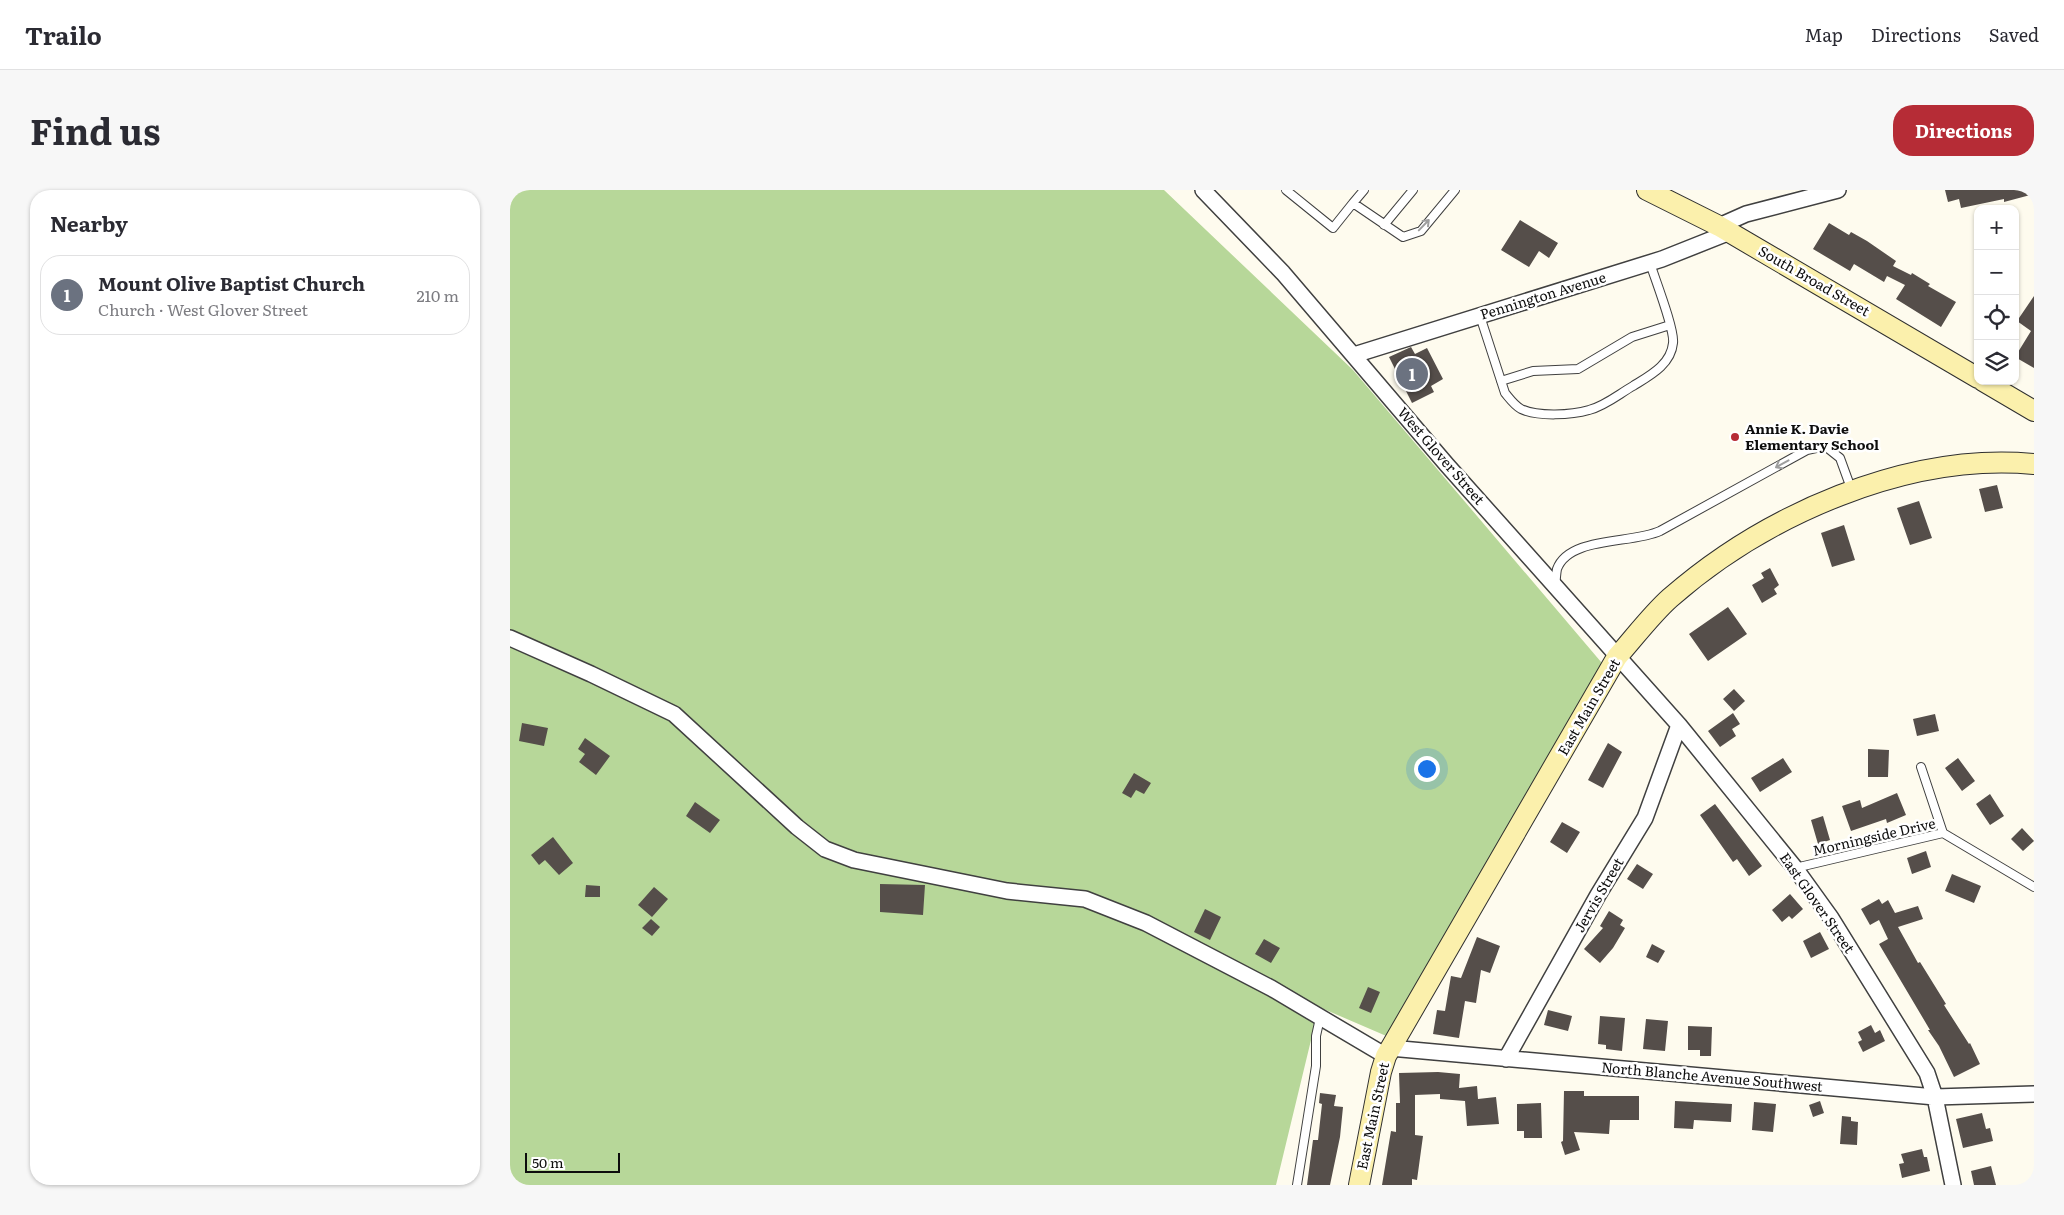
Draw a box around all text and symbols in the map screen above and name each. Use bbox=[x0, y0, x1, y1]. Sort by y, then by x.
text: Trailo bbox=[25, 17, 102, 52]
text: Map bbox=[1805, 21, 1843, 48]
text: Directions bbox=[1871, 21, 1961, 48]
text: Saved bbox=[1989, 21, 2039, 48]
text: Find us bbox=[30, 104, 160, 156]
button: Directions bbox=[1893, 105, 2034, 156]
map controls bbox=[1974, 205, 2019, 385]
button: + bbox=[1974, 205, 2019, 250]
text: Nearby bbox=[50, 207, 128, 238]
one-way arrow bbox=[1418, 219, 1430, 231]
street label: South Broad Street bbox=[1755, 240, 1874, 320]
button: − bbox=[1974, 250, 2019, 295]
street label: Pennington Avenue bbox=[1477, 266, 1608, 324]
text: Mount Olive Baptist Church bbox=[98, 269, 365, 297]
text: 1 bbox=[64, 283, 70, 307]
text: 210 m bbox=[416, 283, 459, 307]
button: locate bbox=[1974, 295, 2019, 340]
text: Church · West Glover Street bbox=[98, 297, 308, 321]
button: layers bbox=[1974, 340, 2019, 385]
pin: 1 bbox=[1396, 355, 1428, 393]
street label: West Glover Street bbox=[1394, 402, 1490, 509]
place label: Annie K. Davie Elementary School bbox=[1745, 418, 1879, 454]
marker: Annie K. Davie Elementary School bbox=[1729, 431, 1741, 443]
one-way arrow bbox=[1775, 460, 1790, 469]
street label: East Main Street bbox=[1552, 654, 1624, 759]
your location bbox=[1414, 756, 1440, 782]
street label: Morningside Drive bbox=[1810, 812, 1937, 860]
street label: East Glover Street bbox=[1776, 848, 1860, 957]
street label: Jervis Street bbox=[1569, 853, 1628, 935]
street label: North Blanche Avenue Southwest bbox=[1601, 1056, 1824, 1096]
street label: East Main Street bbox=[1351, 1060, 1393, 1171]
scale bar bbox=[525, 1150, 620, 1173]
text: 50 m bbox=[532, 1152, 564, 1172]

